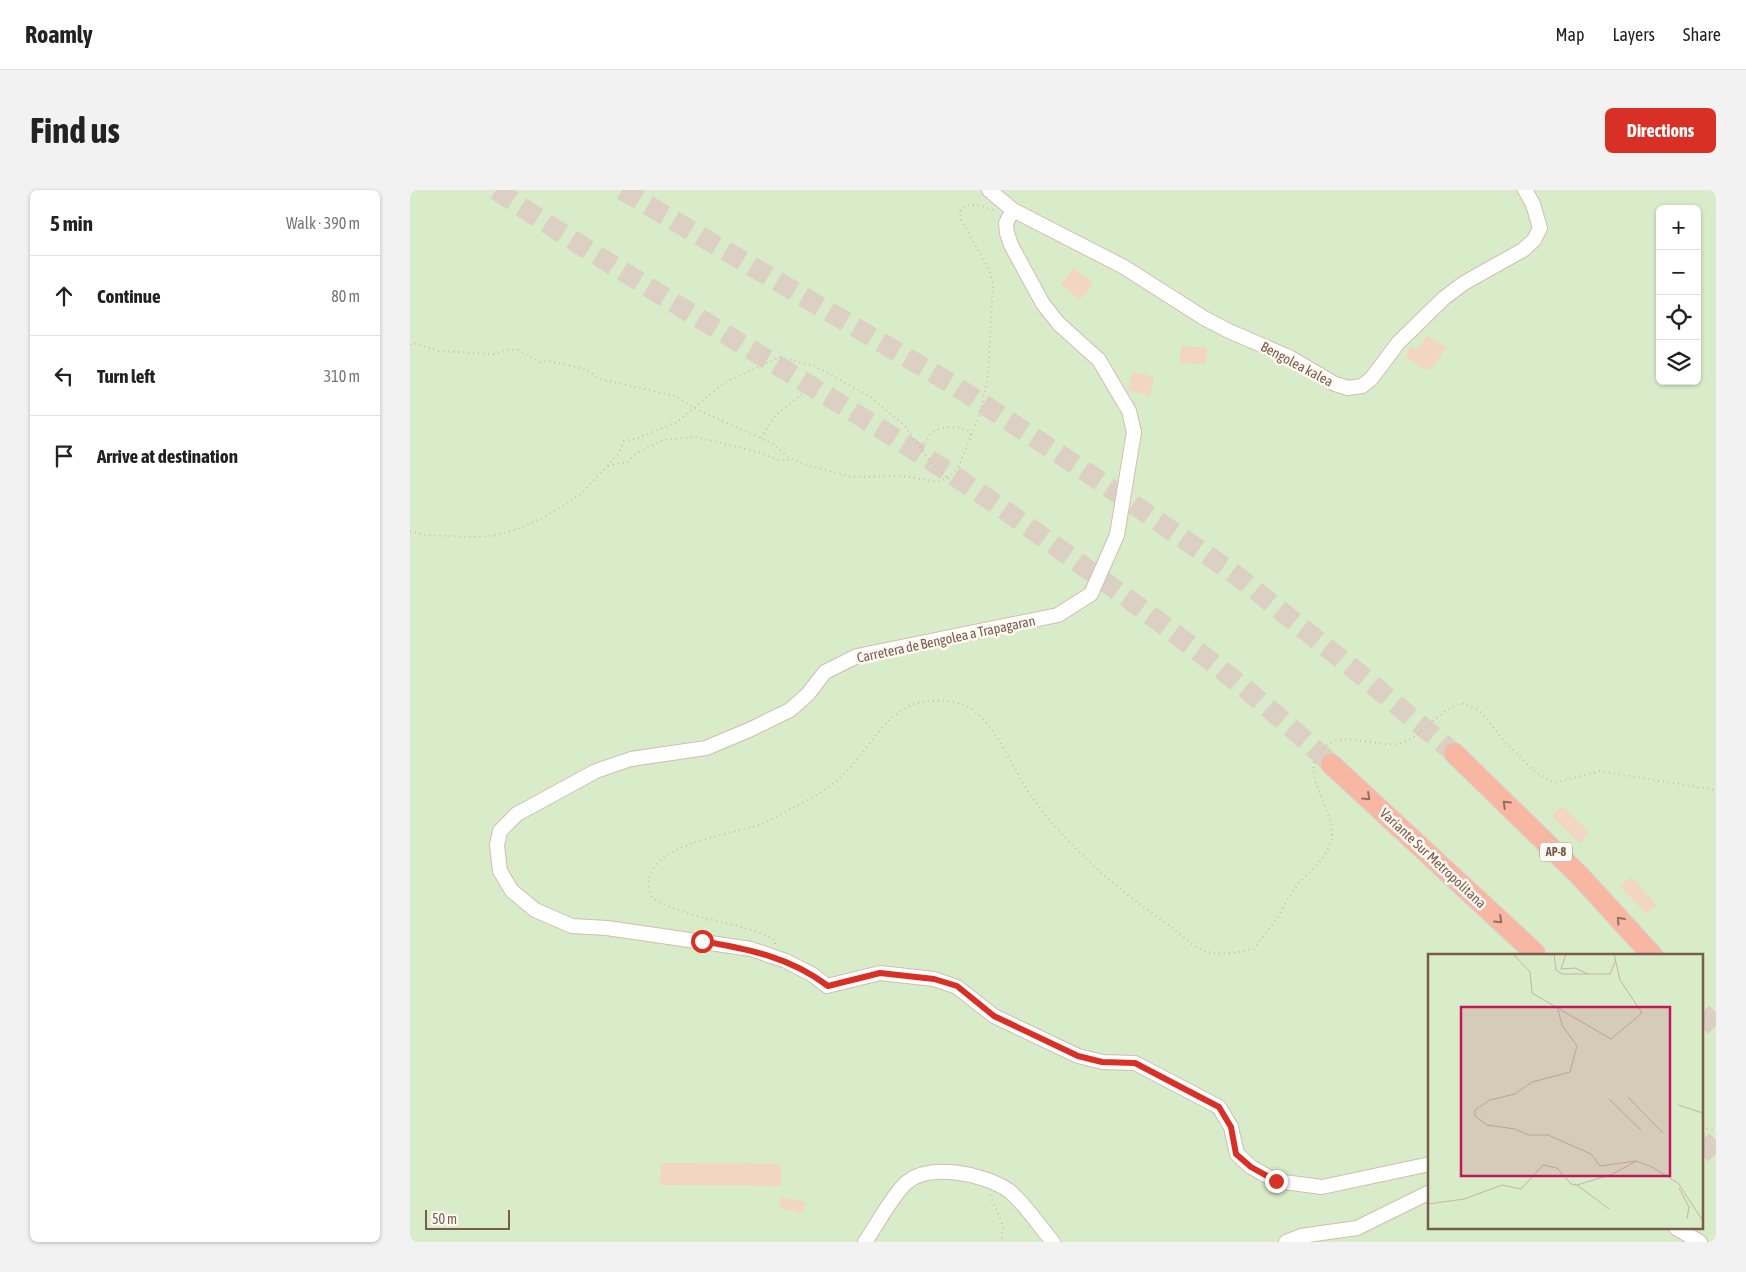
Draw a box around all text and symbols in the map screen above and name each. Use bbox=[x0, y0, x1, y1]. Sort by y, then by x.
text: Roamly bbox=[25, 21, 93, 48]
text: Map bbox=[1555, 24, 1584, 45]
text: Layers bbox=[1612, 24, 1655, 45]
text: Share bbox=[1683, 24, 1721, 45]
button: Directions bbox=[1605, 108, 1716, 153]
text: Find us bbox=[30, 110, 120, 150]
map controls bbox=[1656, 205, 1701, 385]
button: + bbox=[1656, 205, 1701, 250]
text: 5 min bbox=[50, 211, 93, 235]
text: Walk · 390 m bbox=[286, 214, 360, 232]
button: − bbox=[1656, 250, 1701, 295]
icon: ahead bbox=[50, 282, 78, 310]
text: Continue bbox=[97, 285, 161, 307]
text: 80 m bbox=[331, 287, 360, 305]
button: locate bbox=[1656, 295, 1701, 340]
street label: Bengolea kalea bbox=[1258, 338, 1336, 390]
button: layers bbox=[1656, 340, 1701, 385]
icon: left bbox=[50, 362, 78, 390]
text: Turn left bbox=[97, 365, 155, 387]
text: 310 m bbox=[324, 367, 360, 385]
icon: arrive bbox=[50, 442, 78, 470]
text: Arrive at destination bbox=[97, 445, 238, 467]
street label: Carretera de Bengolea a Trapagaran bbox=[855, 612, 1037, 666]
one-way arrow bbox=[1361, 791, 1370, 800]
one-way arrow bbox=[1503, 801, 1512, 810]
street label: Variante Sur Metropolitana bbox=[1377, 805, 1489, 911]
road number: AP-8 bbox=[1540, 842, 1572, 862]
one-way arrow bbox=[1493, 914, 1502, 923]
one-way arrow bbox=[1617, 916, 1626, 925]
route start bbox=[691, 930, 714, 953]
inset map bbox=[1428, 954, 1704, 1230]
route end bbox=[1265, 1170, 1288, 1193]
scale bar bbox=[425, 1207, 510, 1230]
text: 50 m bbox=[432, 1211, 457, 1227]

